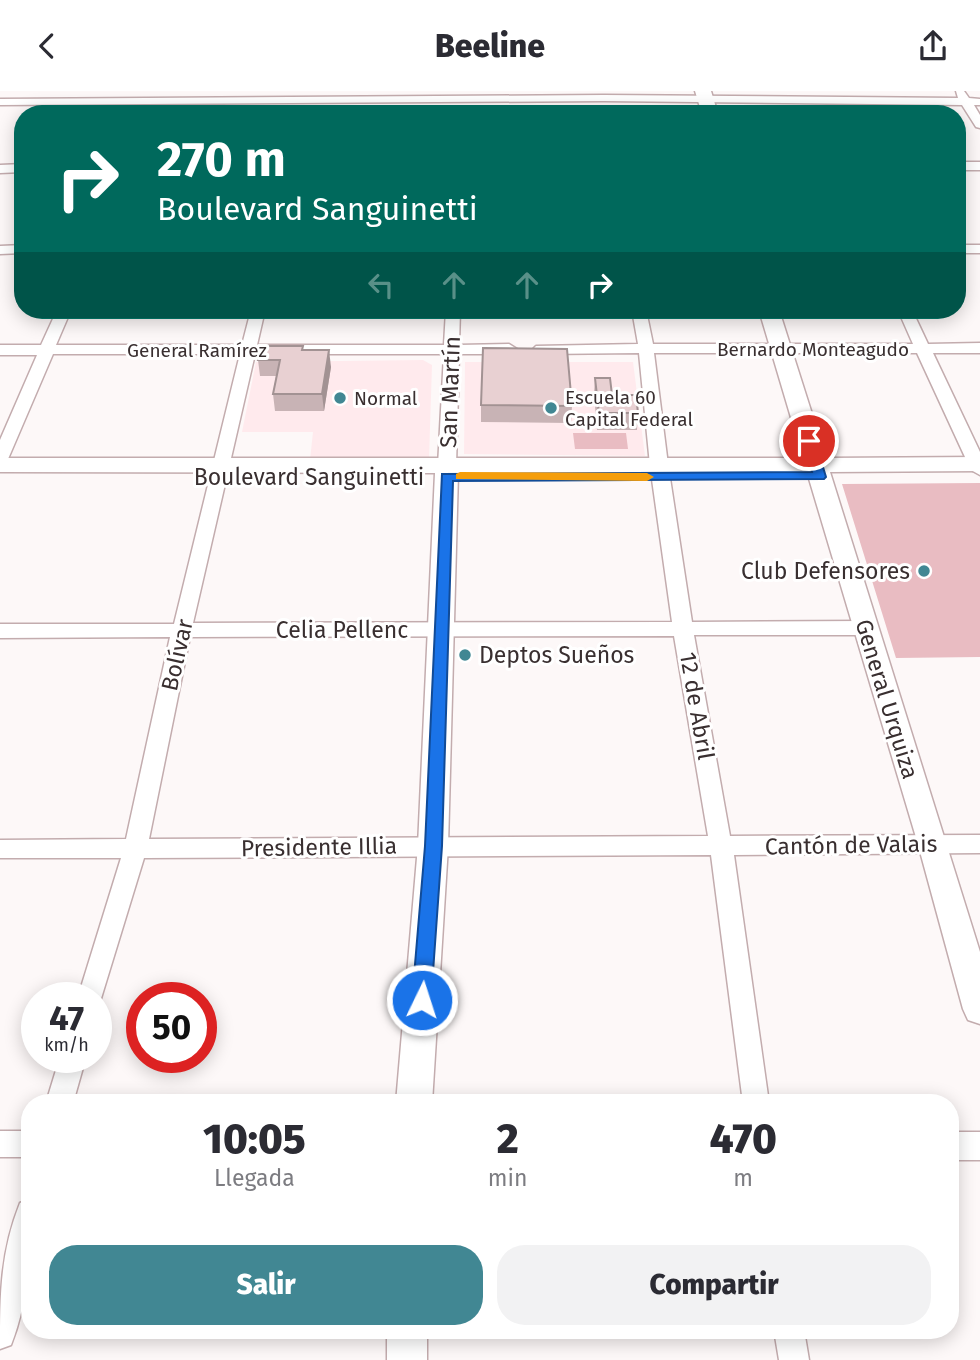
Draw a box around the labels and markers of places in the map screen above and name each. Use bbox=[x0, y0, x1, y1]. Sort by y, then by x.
place label: Escuela 60 Capital Federal bbox=[565, 386, 693, 431]
place label: Normal bbox=[354, 387, 418, 410]
marker: Normal bbox=[332, 390, 348, 406]
marker: Escuela 60 Capital Federal bbox=[543, 400, 559, 416]
pin bbox=[779, 411, 839, 471]
place label: Club Defensores bbox=[741, 557, 910, 585]
marker: Club Defensores bbox=[916, 563, 932, 579]
place label: Deptos Sueños bbox=[479, 641, 634, 669]
marker: Deptos Sueños bbox=[457, 647, 473, 663]

